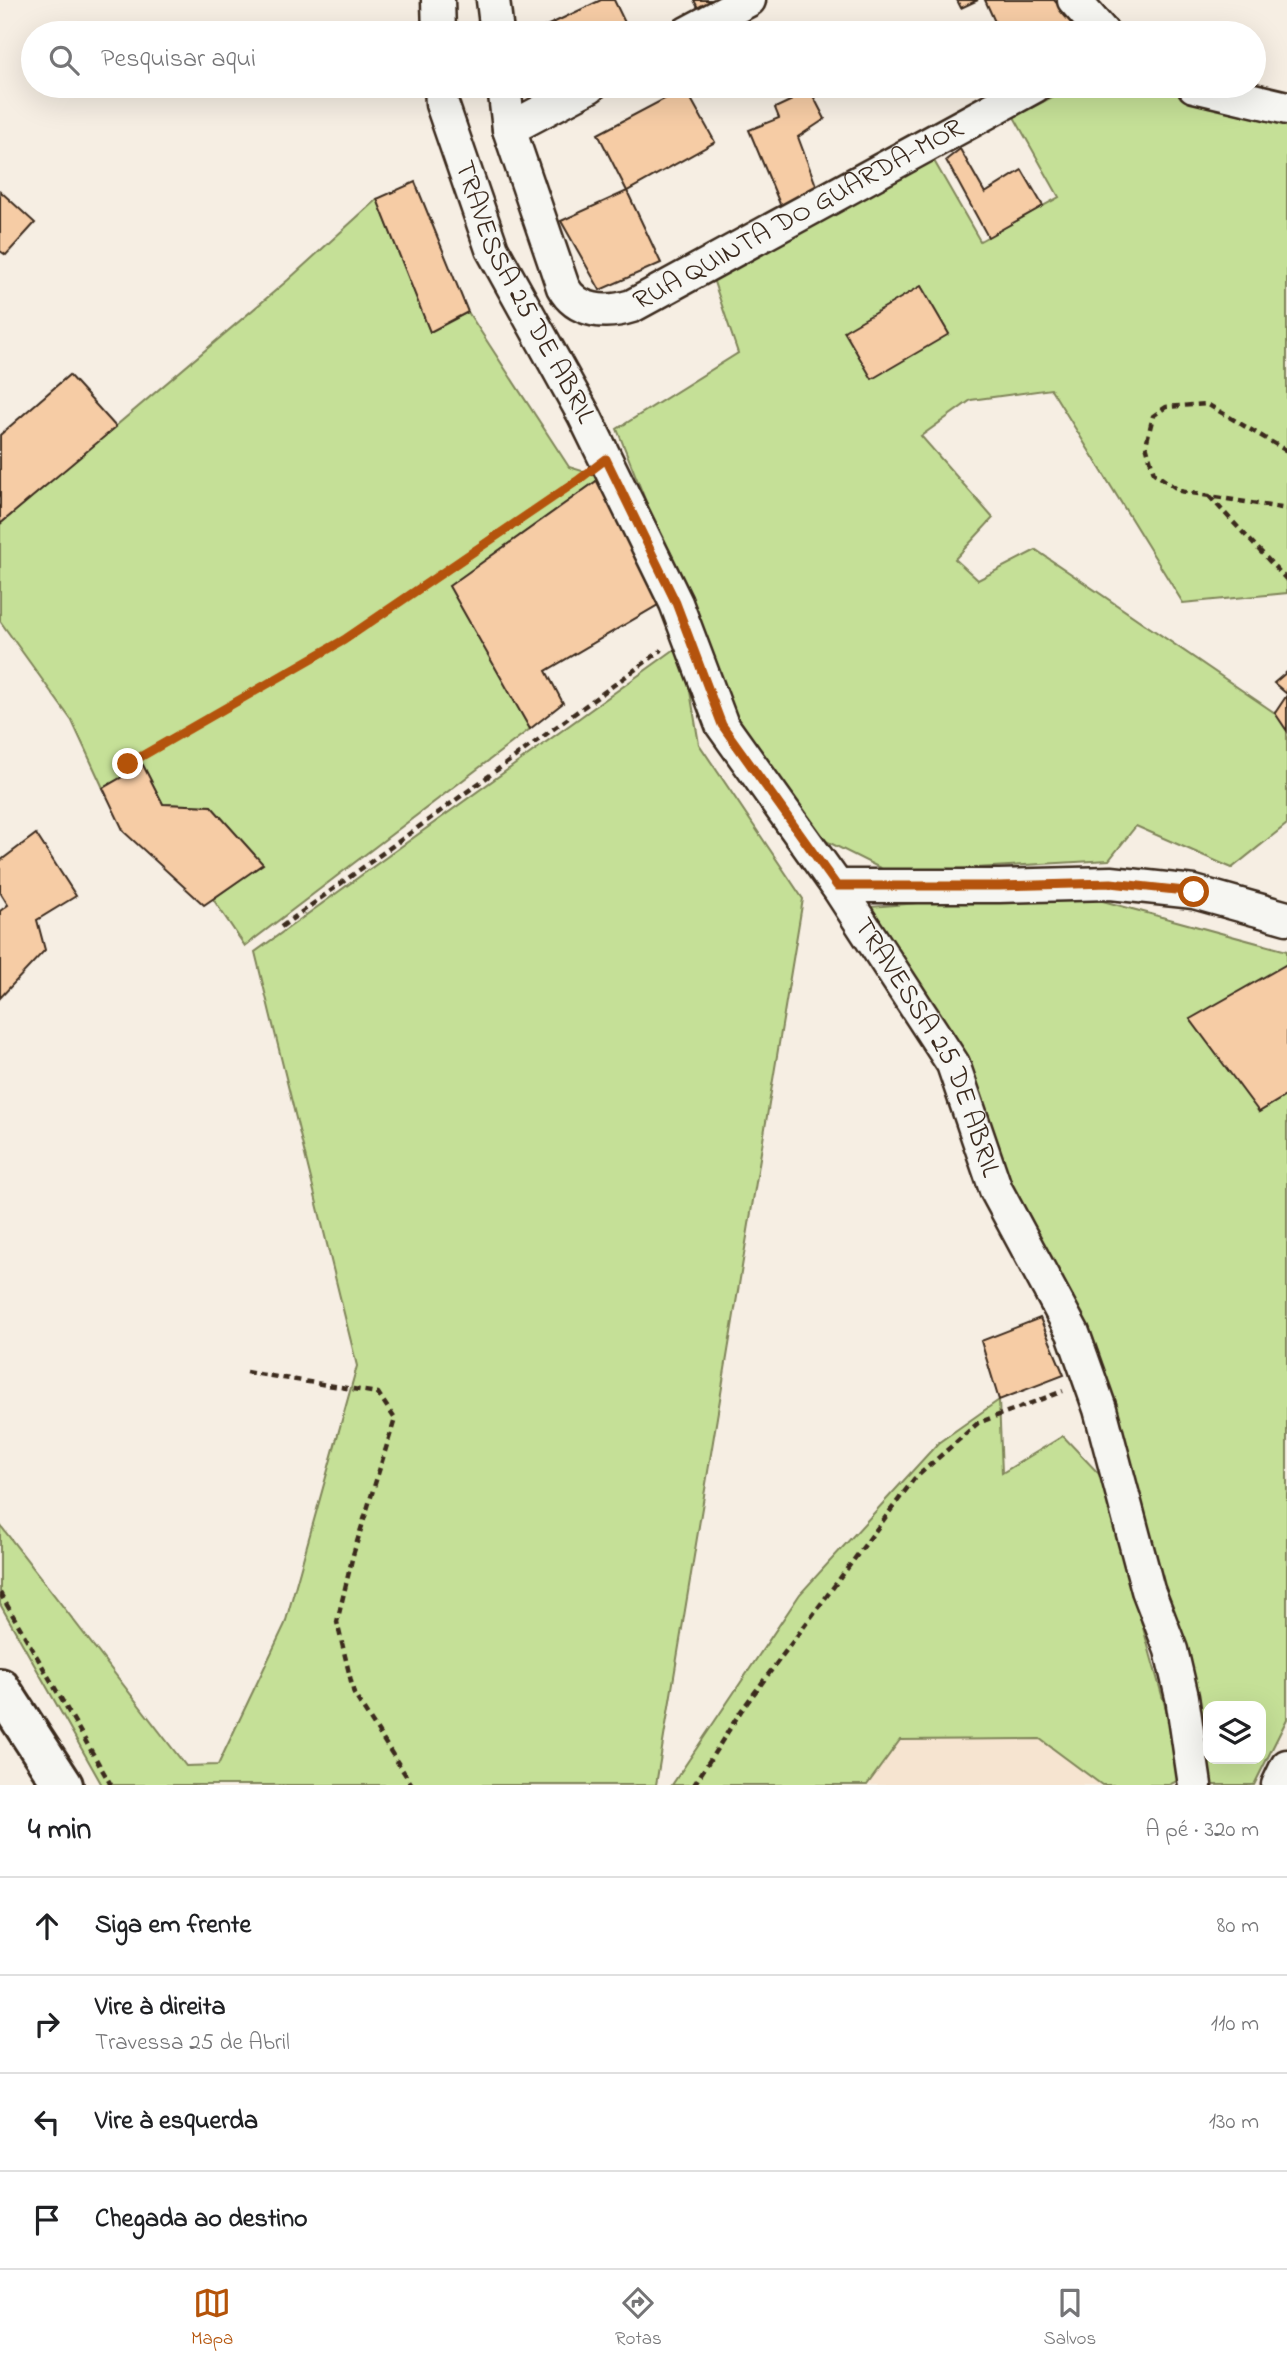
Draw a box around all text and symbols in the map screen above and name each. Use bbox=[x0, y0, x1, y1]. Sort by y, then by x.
search box bbox=[21, 21, 1266, 98]
icon: search bbox=[45, 41, 83, 79]
text: Pesquisar aqui bbox=[101, 41, 256, 79]
street label: RUA QUINTA DO GUARDA-MOR bbox=[626, 108, 971, 322]
street label: TRAVESSA 25 DE ABRIL bbox=[443, 155, 606, 431]
route end bbox=[112, 748, 143, 779]
route start bbox=[1178, 876, 1209, 907]
street label: TRAVESSA 25 DE ABRIL bbox=[843, 910, 1011, 1183]
map controls bbox=[1203, 1701, 1266, 1764]
button: layers bbox=[1203, 1701, 1266, 1764]
text: 4 min bbox=[28, 1809, 91, 1853]
text: A pé · 320 m bbox=[1145, 1814, 1259, 1847]
icon: ahead bbox=[28, 1907, 66, 1945]
text: Siga em frente bbox=[95, 1907, 251, 1945]
text: 80 m bbox=[1217, 1910, 1259, 1943]
text: Vire à direita bbox=[95, 1989, 226, 2027]
icon: right bbox=[28, 2005, 66, 2043]
text: 110 m bbox=[1211, 2008, 1259, 2041]
text: Travessa 25 de Abril bbox=[95, 2027, 290, 2060]
icon: left bbox=[28, 2103, 66, 2141]
text: Vire à esquerda bbox=[95, 2103, 258, 2141]
text: 130 m bbox=[1209, 2106, 1259, 2139]
icon: arrive bbox=[28, 2201, 66, 2239]
text: Chegada ao destino bbox=[95, 2201, 307, 2239]
tab: Mapa bbox=[191, 2284, 233, 2353]
tab: Rotas bbox=[615, 2284, 662, 2353]
tab: Salvos bbox=[1044, 2284, 1096, 2353]

